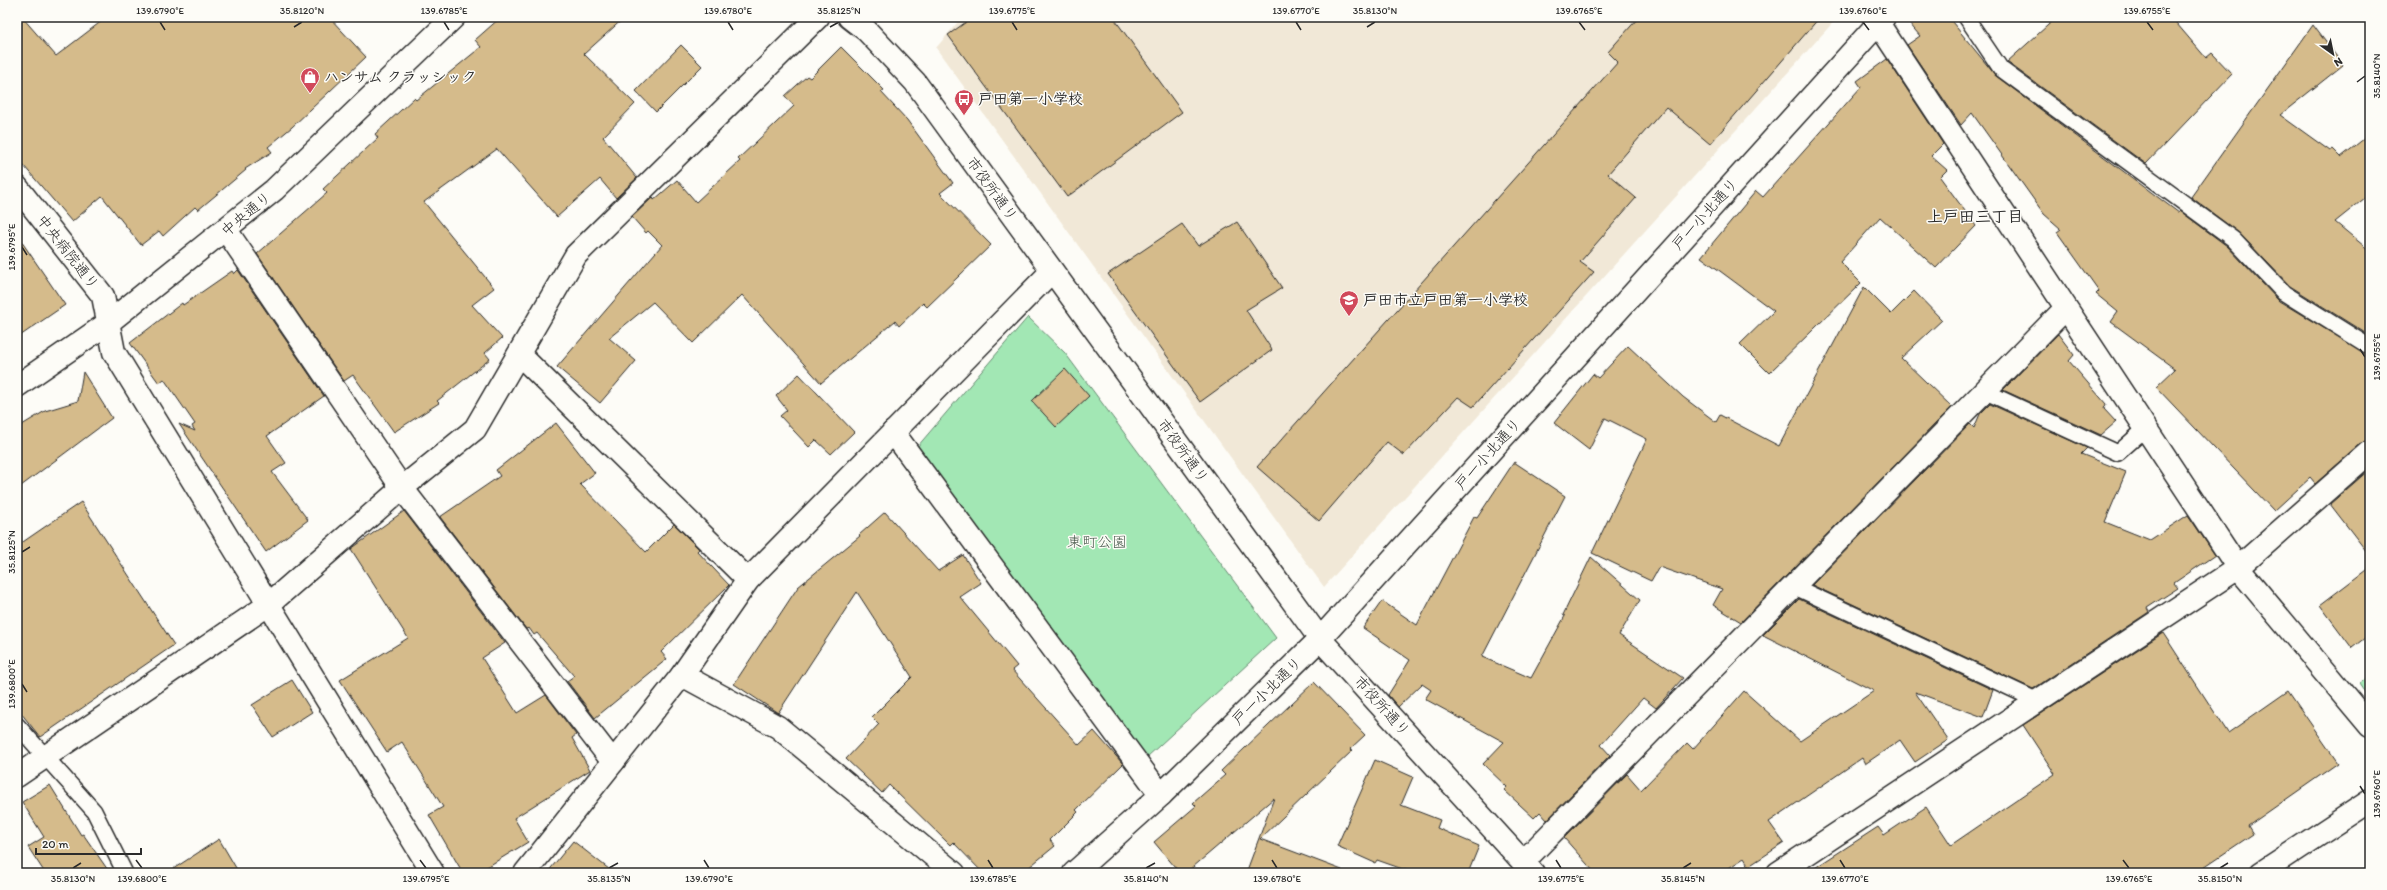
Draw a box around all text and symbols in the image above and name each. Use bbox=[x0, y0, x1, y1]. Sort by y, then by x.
text: 139.6790°E bbox=[136, 4, 184, 17]
text: 35.8120°N bbox=[280, 4, 324, 17]
text: 139.6785°E bbox=[420, 4, 468, 17]
text: 139.6780°E bbox=[704, 4, 753, 17]
text: 35.8125°N bbox=[817, 4, 861, 17]
text: 139.6775°E bbox=[989, 4, 1036, 17]
text: 139.6770°E bbox=[1272, 4, 1320, 17]
text: 35.8130°N bbox=[1353, 4, 1398, 17]
text: 139.6765°E bbox=[1555, 4, 1603, 17]
text: 139.6760°E bbox=[1839, 4, 1887, 17]
text: 139.6755°E bbox=[2124, 4, 2171, 17]
north arrow bbox=[2313, 34, 2353, 74]
text: 35.8140°N bbox=[2370, 53, 2383, 99]
text: N bbox=[2332, 54, 2345, 69]
shop icon: ハンサム クラッシック bbox=[299, 66, 321, 94]
place label: ハンサム クラッシック bbox=[324, 68, 476, 86]
bus stop icon: 戸田第一小学校 bbox=[953, 88, 975, 116]
place label: 戸田第一小学校 bbox=[978, 90, 1083, 108]
street label: 市役所通り bbox=[963, 153, 1021, 225]
street label: 戸一小北通り bbox=[1668, 175, 1742, 253]
street label: 中央通り bbox=[217, 188, 275, 240]
district label: 上戸田三丁目 bbox=[1927, 207, 2023, 226]
street label: 中央病院通り bbox=[33, 211, 103, 293]
text: 139.6795°E bbox=[5, 223, 18, 270]
school or university icon: 戸田市立戸田第一小学校 bbox=[1338, 289, 1360, 317]
place label: 戸田市立戸田第一小学校 bbox=[1363, 291, 1528, 309]
text: 139.6755°E bbox=[2370, 333, 2383, 381]
street label: 市役所通り bbox=[1154, 415, 1212, 487]
street label: 戸一小北通り bbox=[1451, 415, 1525, 493]
text: 35.8125°N bbox=[5, 530, 18, 574]
park label: 東町公園 bbox=[1067, 533, 1127, 551]
street label: 戸一小北通り bbox=[1228, 653, 1306, 729]
text: 139.6800°E bbox=[5, 659, 18, 709]
street label: 市役所通り bbox=[1350, 672, 1414, 740]
text: 139.6760°E bbox=[2370, 770, 2383, 818]
scale bar bbox=[36, 830, 141, 856]
text: 20 m bbox=[42, 837, 69, 851]
text: 35.8130°N bbox=[51, 872, 96, 885]
text: 139.6800°E bbox=[117, 872, 167, 885]
text: 139.6795°E bbox=[403, 872, 450, 885]
text: 35.8135°N bbox=[587, 872, 631, 885]
text: 139.6790°E bbox=[685, 872, 733, 885]
text: 139.6785°E bbox=[969, 872, 1017, 885]
text: 35.8140°N bbox=[1123, 872, 1169, 885]
text: 139.6780°E bbox=[1253, 872, 1302, 885]
text: 139.6775°E bbox=[1538, 872, 1585, 885]
text: 35.8145°N bbox=[1661, 872, 1705, 885]
text: 139.6770°E bbox=[1821, 872, 1869, 885]
text: 139.6765°E bbox=[2105, 872, 2153, 885]
text: 35.8150°N bbox=[2198, 872, 2242, 885]

